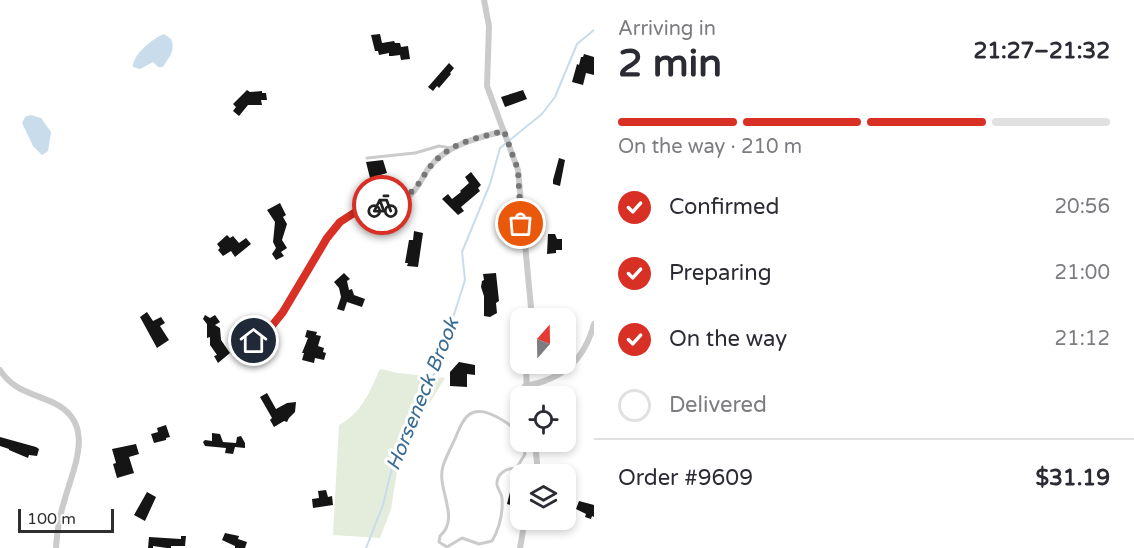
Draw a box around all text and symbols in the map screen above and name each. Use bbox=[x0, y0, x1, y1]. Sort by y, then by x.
text: Arriving in bbox=[618, 17, 716, 41]
text: 21:27–21:32 bbox=[973, 38, 1110, 64]
text: 2 min bbox=[618, 40, 722, 87]
text: On the way · 210 m bbox=[618, 135, 802, 159]
courier bbox=[352, 175, 412, 235]
icon: bike bbox=[366, 189, 399, 222]
icon: check bbox=[618, 191, 651, 224]
text: Confirmed bbox=[669, 194, 779, 220]
text: 20:56 bbox=[1055, 195, 1110, 219]
pin bbox=[495, 198, 546, 249]
icon: bag bbox=[504, 207, 537, 240]
icon: check bbox=[618, 257, 651, 290]
text: Preparing bbox=[669, 260, 772, 286]
text: 21:00 bbox=[1055, 261, 1110, 285]
north arrow bbox=[510, 308, 576, 374]
map controls bbox=[510, 308, 576, 530]
water label: Horseneck Brook bbox=[381, 313, 465, 474]
pin bbox=[228, 315, 279, 366]
icon: check bbox=[618, 323, 651, 356]
icon: home bbox=[237, 324, 270, 357]
text: On the way bbox=[669, 326, 787, 352]
text: 21:12 bbox=[1055, 327, 1110, 351]
button: locate bbox=[510, 386, 576, 452]
text: Delivered bbox=[669, 392, 767, 418]
button: layers bbox=[510, 464, 576, 530]
text: Order #9609 bbox=[618, 465, 753, 491]
text: $31.19 bbox=[1035, 465, 1110, 491]
scale bar bbox=[18, 506, 114, 534]
text: 100 m bbox=[27, 509, 76, 529]

